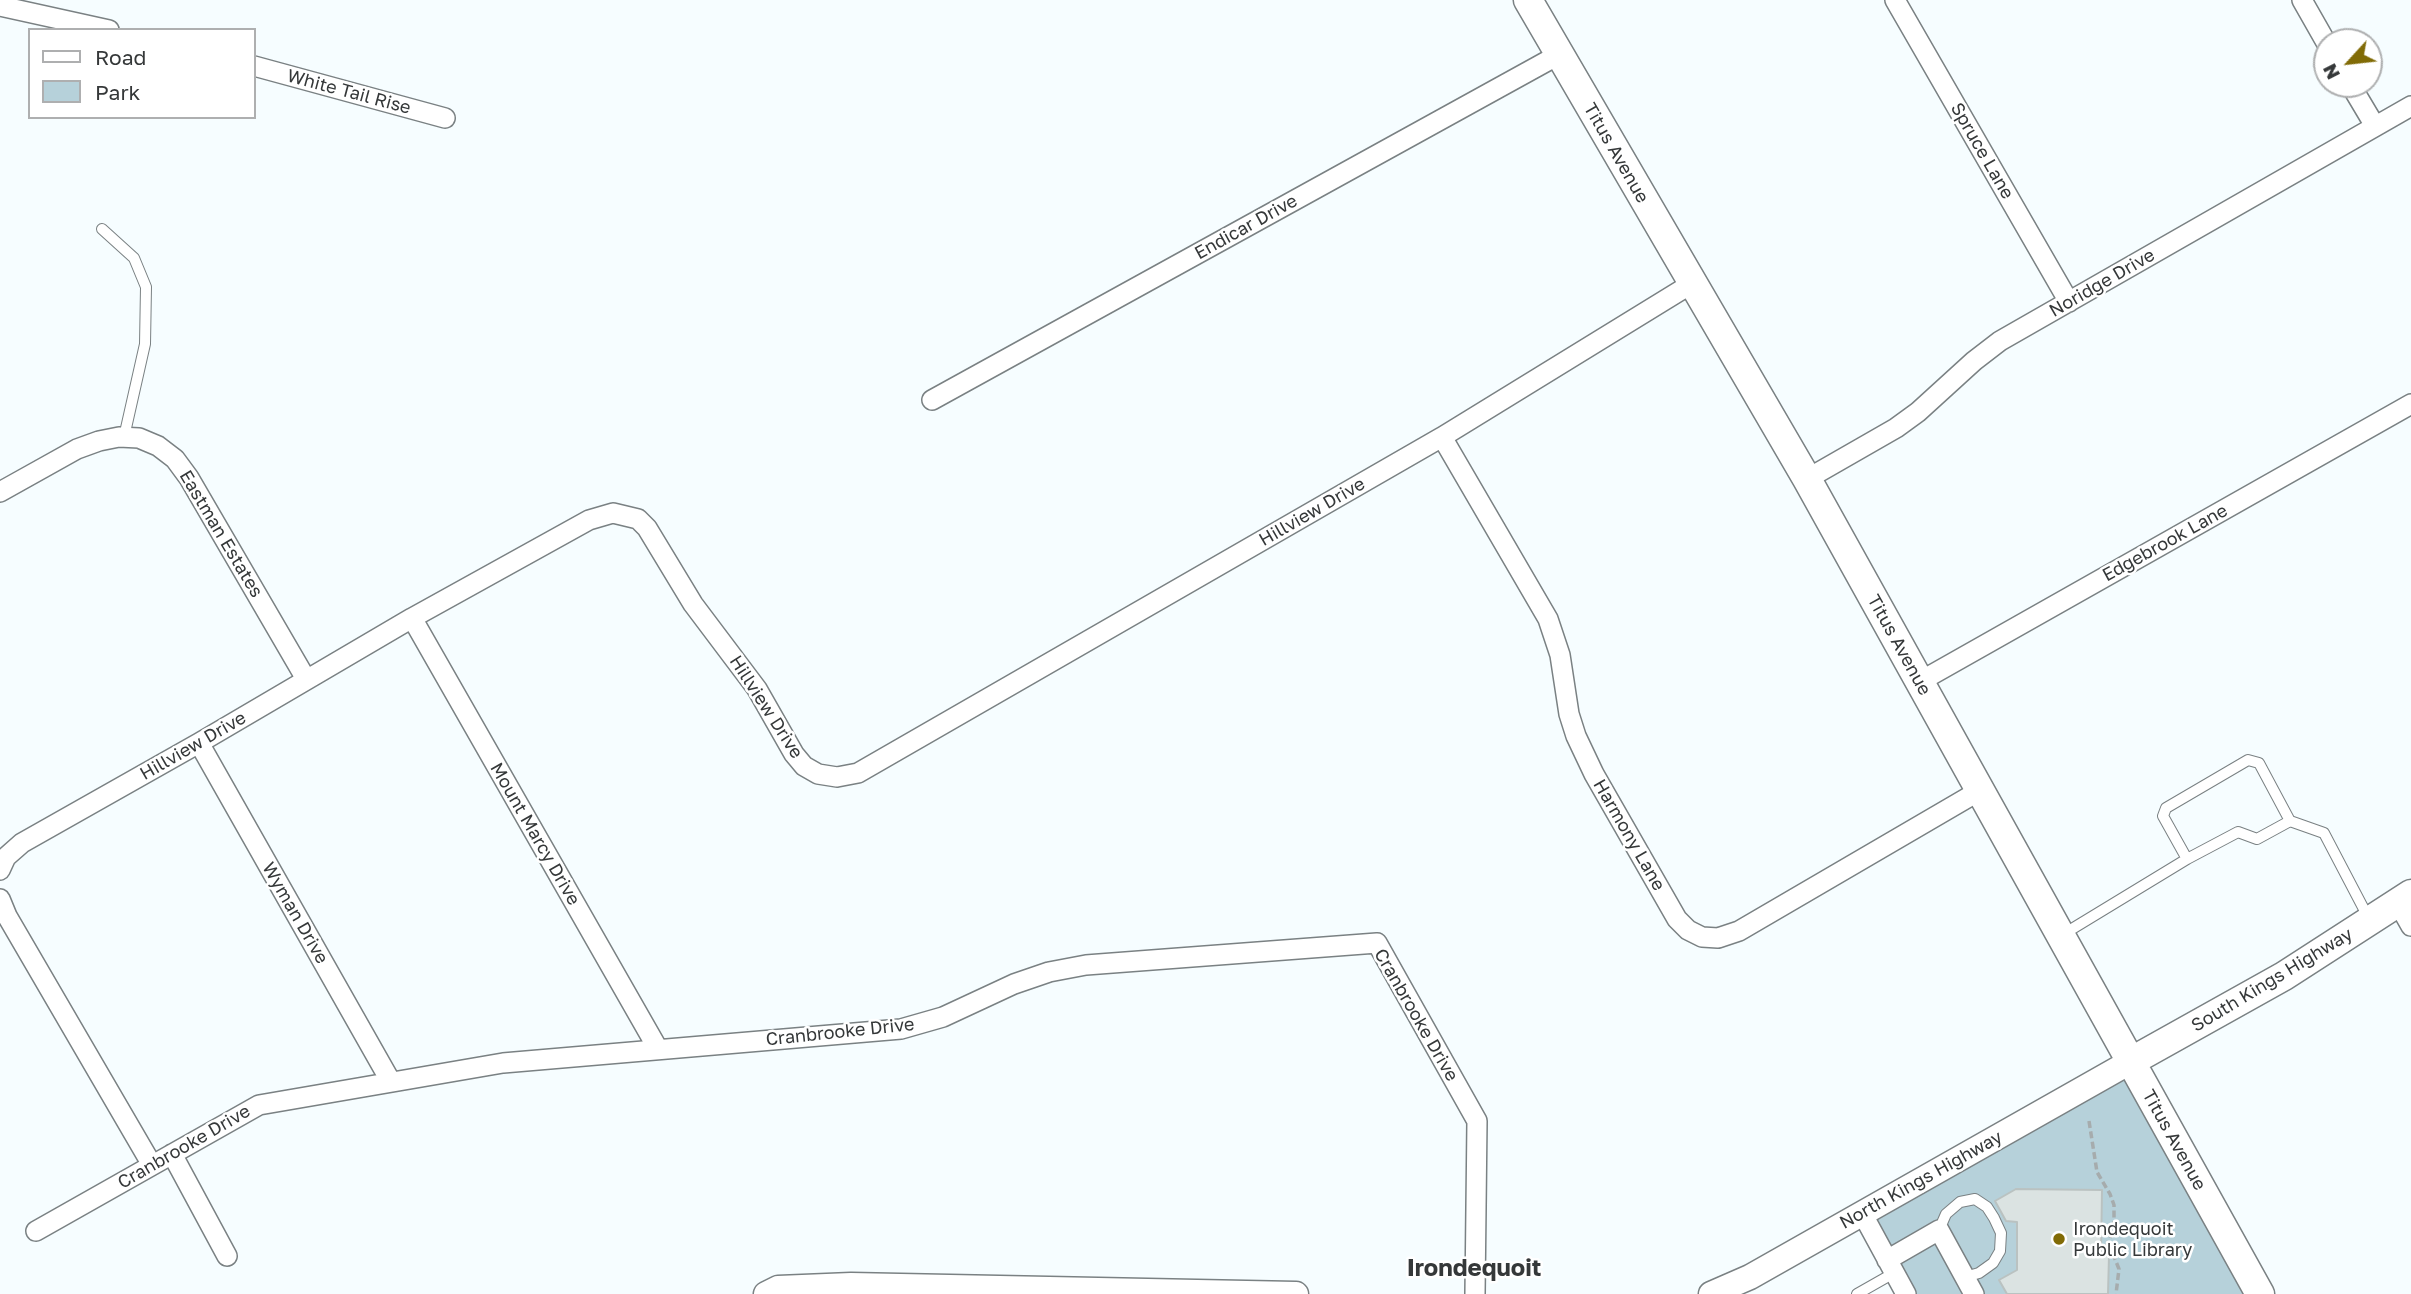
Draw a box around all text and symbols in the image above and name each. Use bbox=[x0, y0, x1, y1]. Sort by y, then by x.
legend bbox=[28, 28, 256, 119]
north arrow bbox=[2313, 28, 2383, 98]
text: Road bbox=[95, 44, 146, 70]
text: N bbox=[2317, 60, 2344, 84]
street label: White Tail Rise bbox=[285, 65, 413, 119]
text: Park bbox=[95, 79, 140, 105]
street label: Titus Avenue bbox=[1579, 99, 1653, 207]
street label: Spruce Lane bbox=[1946, 99, 2018, 203]
street label: Endicar Drive bbox=[1191, 190, 1301, 264]
street label: Noridge Drive bbox=[2046, 244, 2158, 322]
street label: Eastman Estates bbox=[175, 467, 267, 601]
street label: Hillview Drive bbox=[1255, 473, 1369, 551]
street label: Edgebrook Lane bbox=[2099, 500, 2231, 586]
street label: Titus Avenue bbox=[1862, 591, 1936, 699]
street label: Hillview Drive bbox=[725, 651, 807, 763]
street label: Hillview Drive bbox=[136, 707, 250, 785]
street label: Mount Marcy Drive bbox=[485, 759, 585, 909]
street label: Harmony Lane bbox=[1588, 775, 1670, 895]
street label: Wyman Drive bbox=[257, 858, 333, 968]
street label: South Kings Highway bbox=[2188, 923, 2356, 1037]
street label: Cranbrooke Drive bbox=[1369, 945, 1463, 1085]
street label: Cranbrooke Drive bbox=[765, 1013, 915, 1051]
street label: Titus Avenue bbox=[2137, 1086, 2211, 1194]
street label: Cranbrooke Drive bbox=[114, 1100, 254, 1194]
street label: North Kings Highway bbox=[1836, 1126, 2006, 1234]
place label: Irondequoit Public Library bbox=[2073, 1218, 2192, 1260]
marker: Irondequoit Public Library bbox=[2051, 1231, 2067, 1247]
district label: Irondequoit bbox=[1407, 1254, 1541, 1282]

